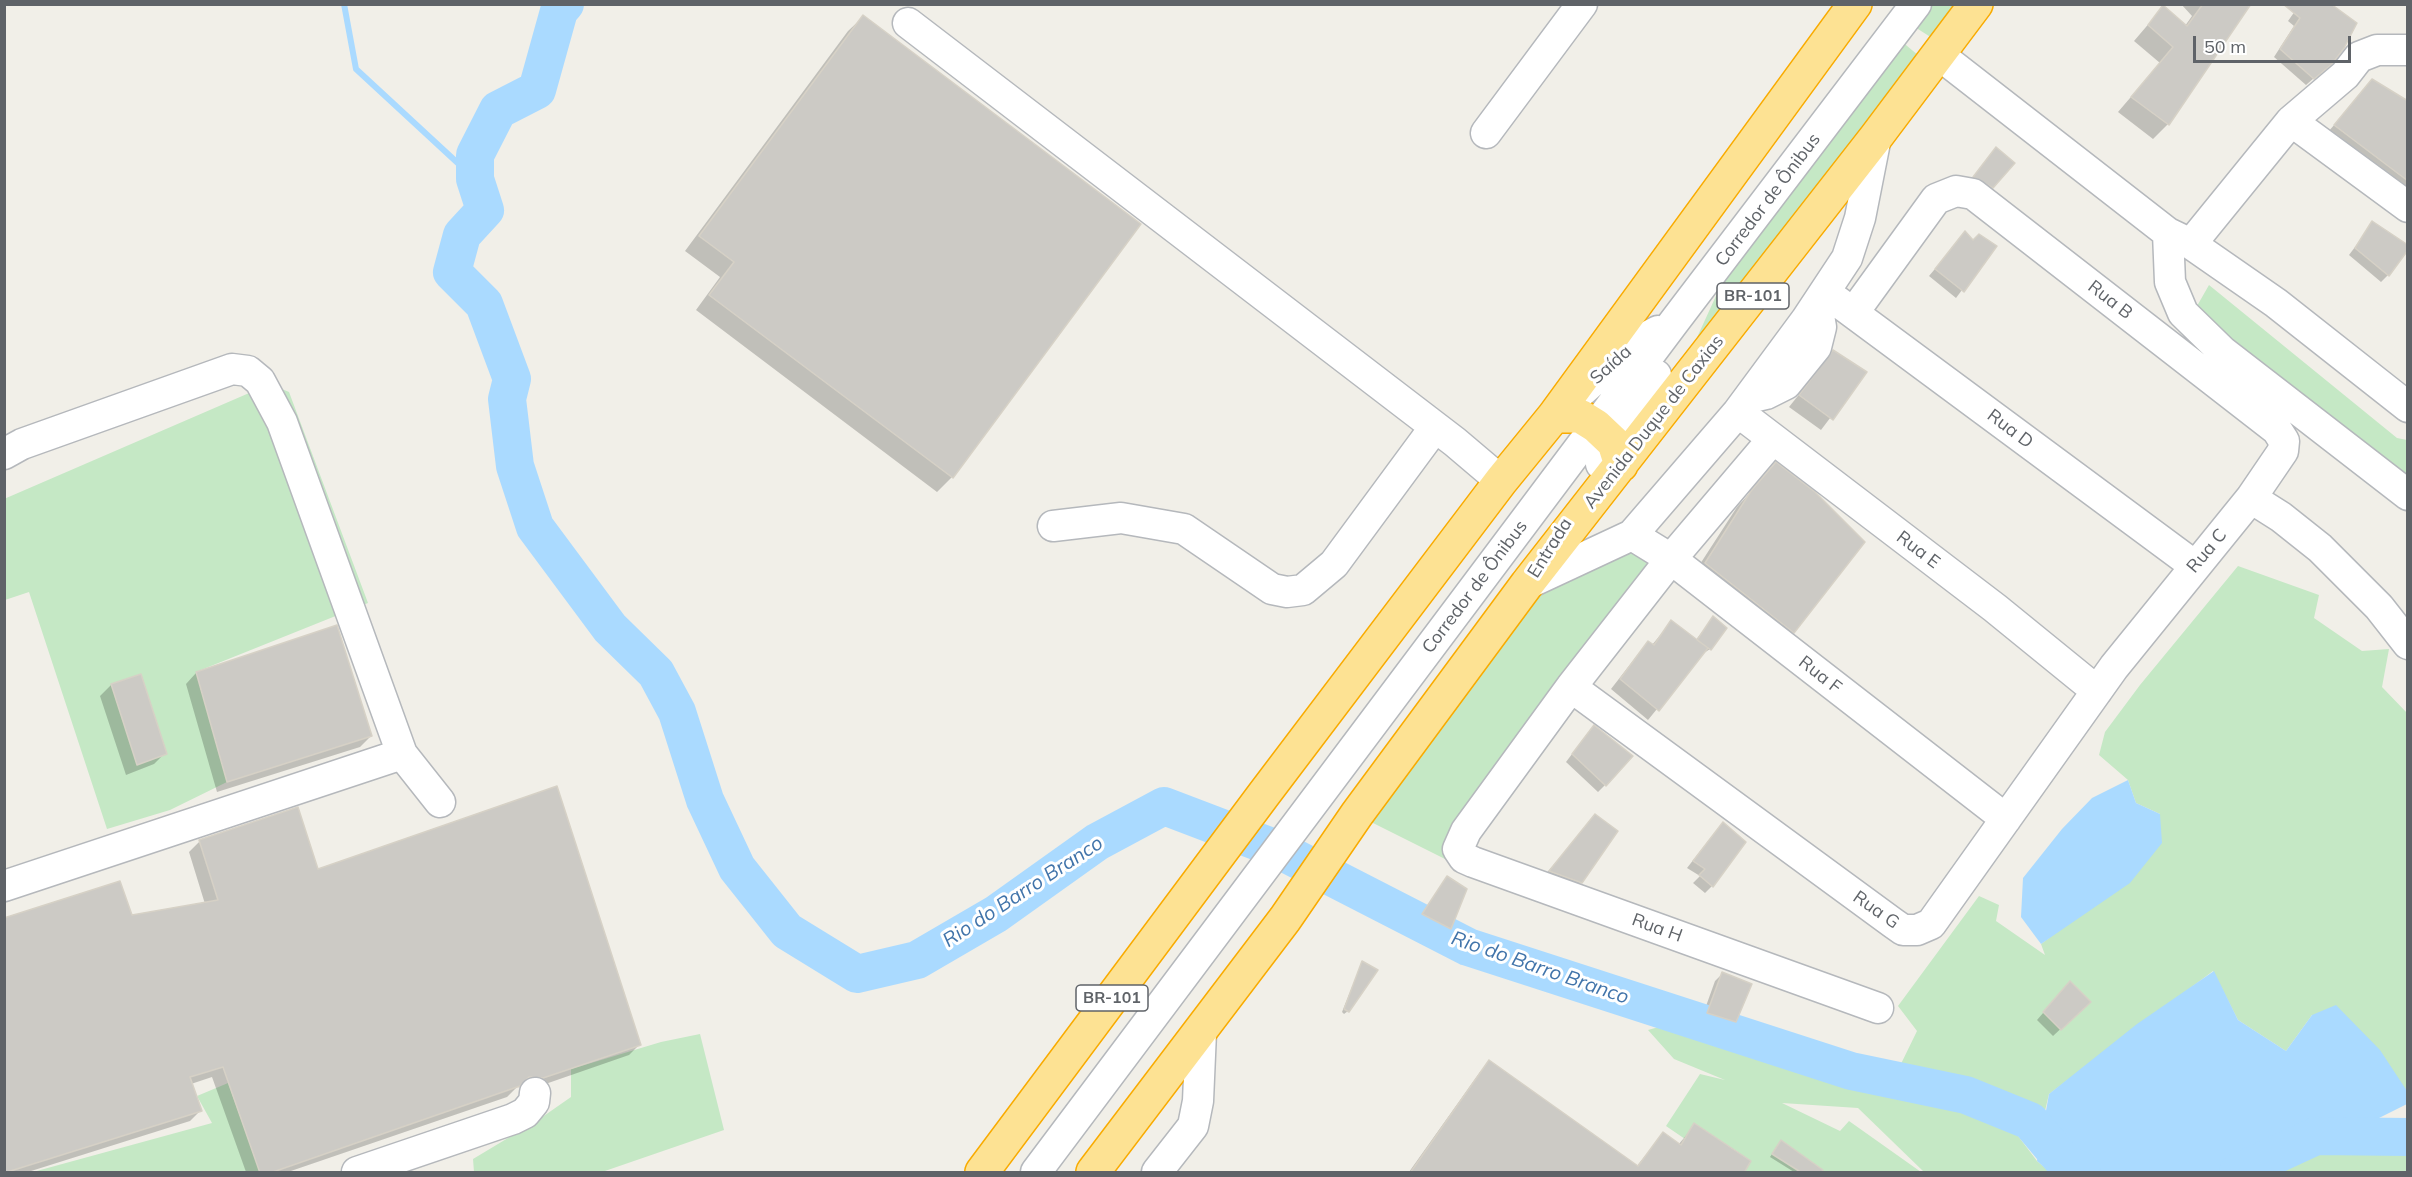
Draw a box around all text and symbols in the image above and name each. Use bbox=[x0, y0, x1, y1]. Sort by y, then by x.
scale bar bbox=[2196, 24, 2354, 62]
text: 50 m bbox=[2204, 35, 2246, 58]
street label: Corredor de Ônibus bbox=[1711, 129, 1825, 271]
street label: Rua B bbox=[2083, 276, 2137, 324]
road number: BR-101 bbox=[1717, 283, 1789, 309]
street label: Avenida Duque de Caxias bbox=[1580, 331, 1728, 513]
street label: Saída bbox=[1586, 341, 1636, 389]
street label: Rua D bbox=[1983, 405, 2037, 453]
street label: Entrada bbox=[1523, 514, 1577, 582]
street label: Corredor de Ônibus bbox=[1418, 516, 1532, 658]
street label: Rua C bbox=[2182, 525, 2232, 577]
street label: Rua E bbox=[1892, 527, 1944, 573]
street label: Rua F bbox=[1794, 652, 1846, 698]
water label: Rio do Barro Branco bbox=[938, 831, 1108, 953]
street label: Rua G bbox=[1849, 886, 1903, 934]
street label: Rua H bbox=[1629, 909, 1685, 947]
water label: Rio do Barro Branco bbox=[1448, 926, 1632, 1010]
road number: BR-101 bbox=[1076, 985, 1148, 1011]

